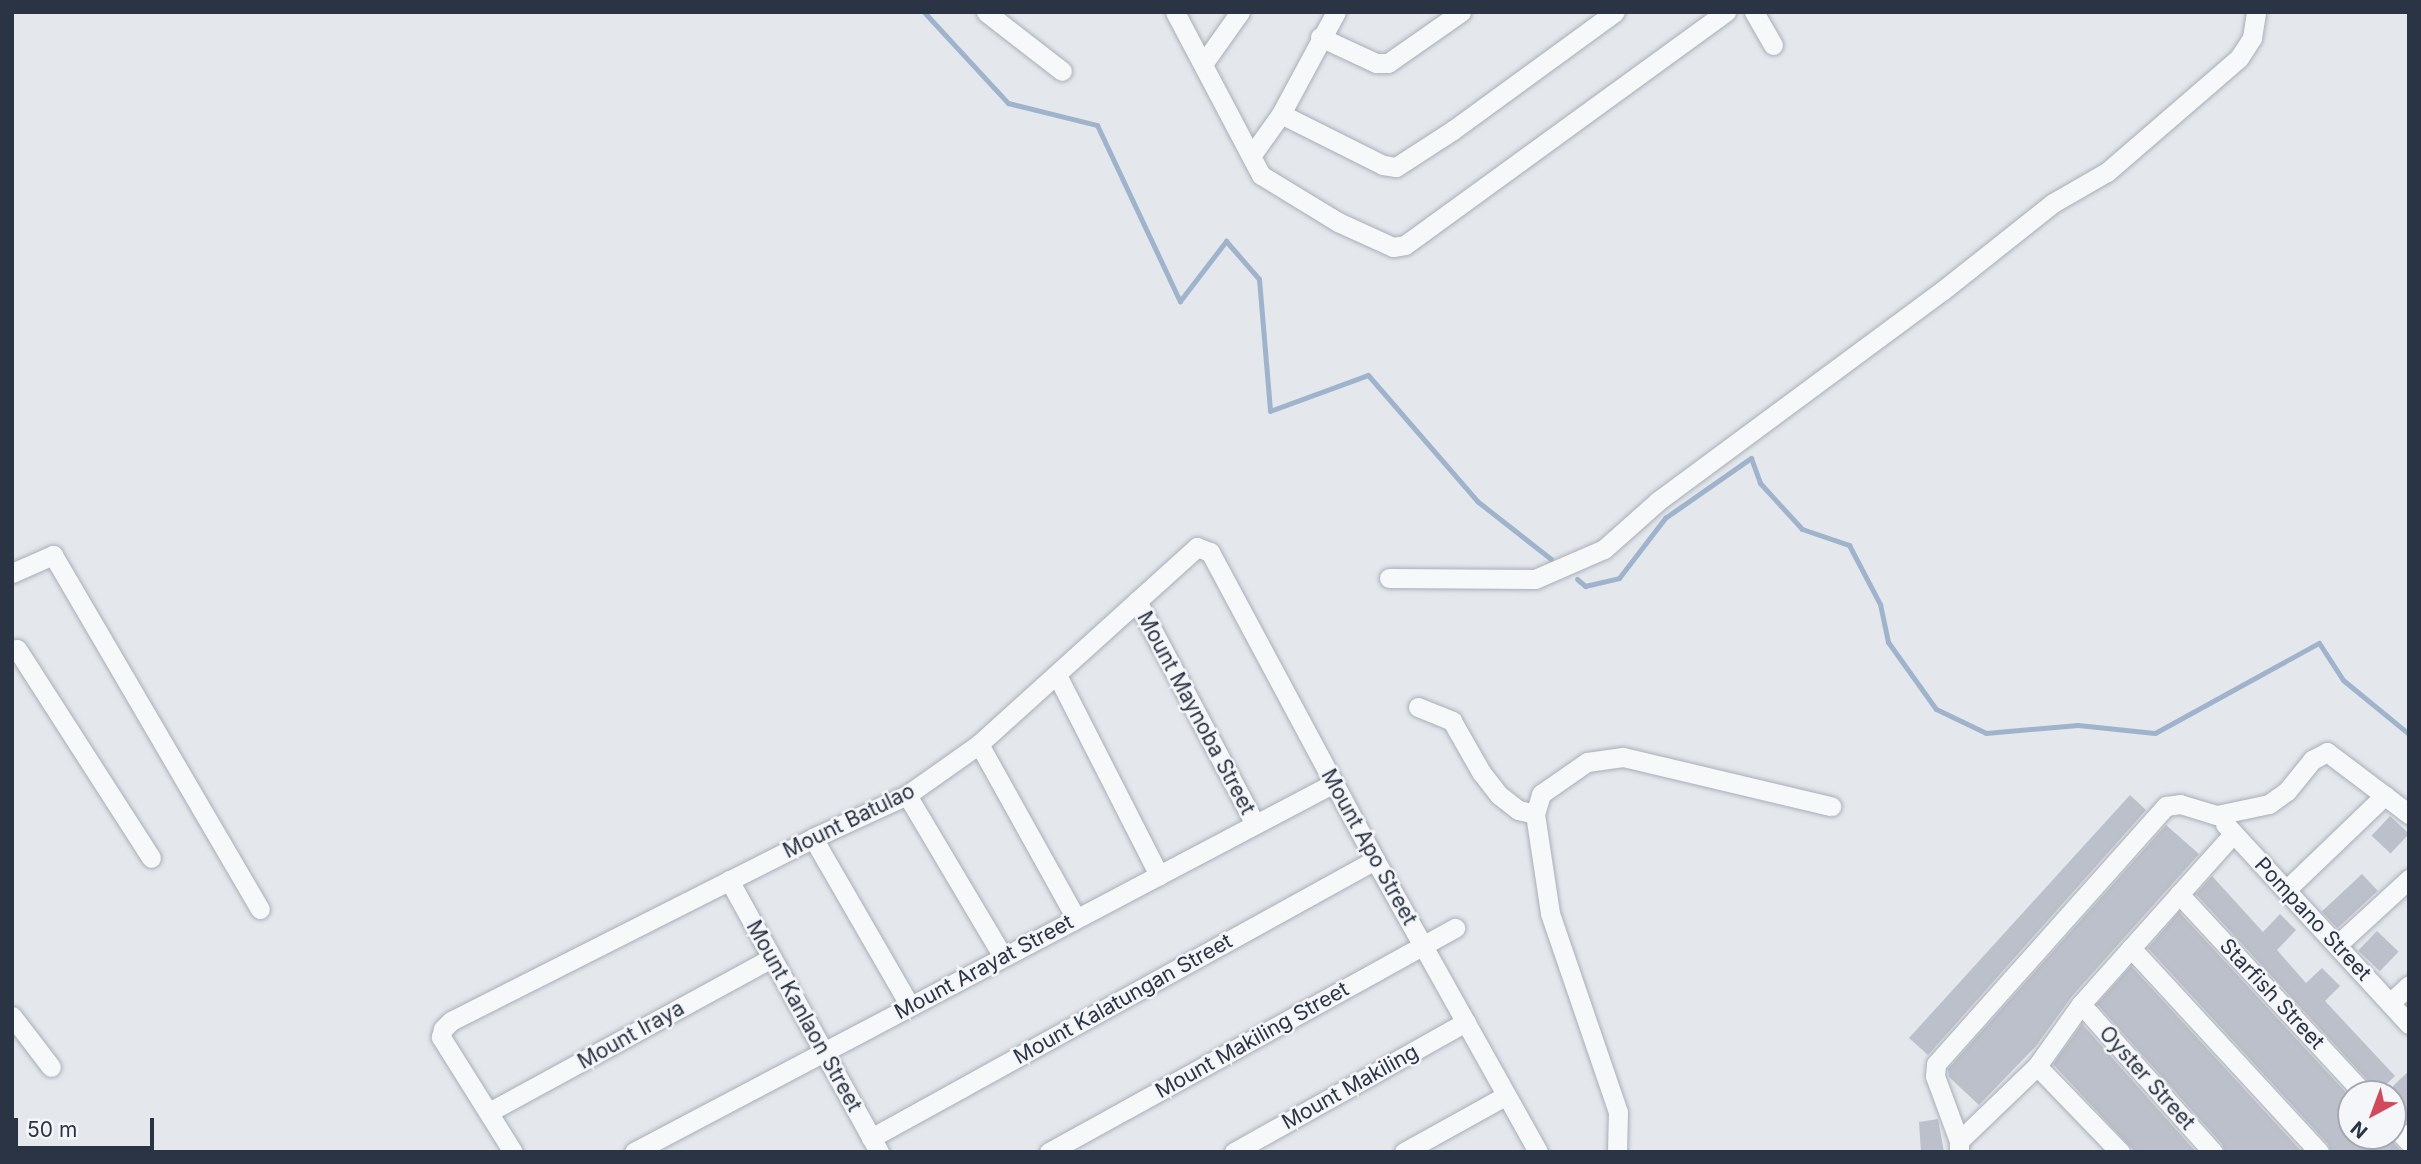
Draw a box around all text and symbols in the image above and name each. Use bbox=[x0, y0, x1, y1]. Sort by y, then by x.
street label: Mount Maynoba Street bbox=[1132, 607, 1260, 819]
street label: Mount Apo Street bbox=[1316, 765, 1422, 929]
street label: Mount Batulao bbox=[779, 778, 919, 864]
street label: Pompano Street bbox=[2249, 852, 2377, 986]
street label: Mount Arayat Street bbox=[890, 909, 1078, 1025]
street label: Mount Kanlaon Street bbox=[741, 916, 867, 1116]
street label: Mount Kalatungan Street bbox=[1009, 928, 1237, 1070]
street label: Starfish Street bbox=[2214, 933, 2330, 1055]
street label: Mount Makiling Street bbox=[1151, 976, 1353, 1104]
street label: Mount Iraya bbox=[573, 995, 689, 1075]
street label: Oyster Street bbox=[2094, 1021, 2200, 1135]
street label: Mount Makiling bbox=[1277, 1039, 1423, 1135]
north arrow bbox=[2337, 1080, 2407, 1150]
scale bar bbox=[18, 1104, 158, 1148]
text: N bbox=[2346, 1116, 2372, 1143]
text: 50 m bbox=[27, 1117, 77, 1142]

